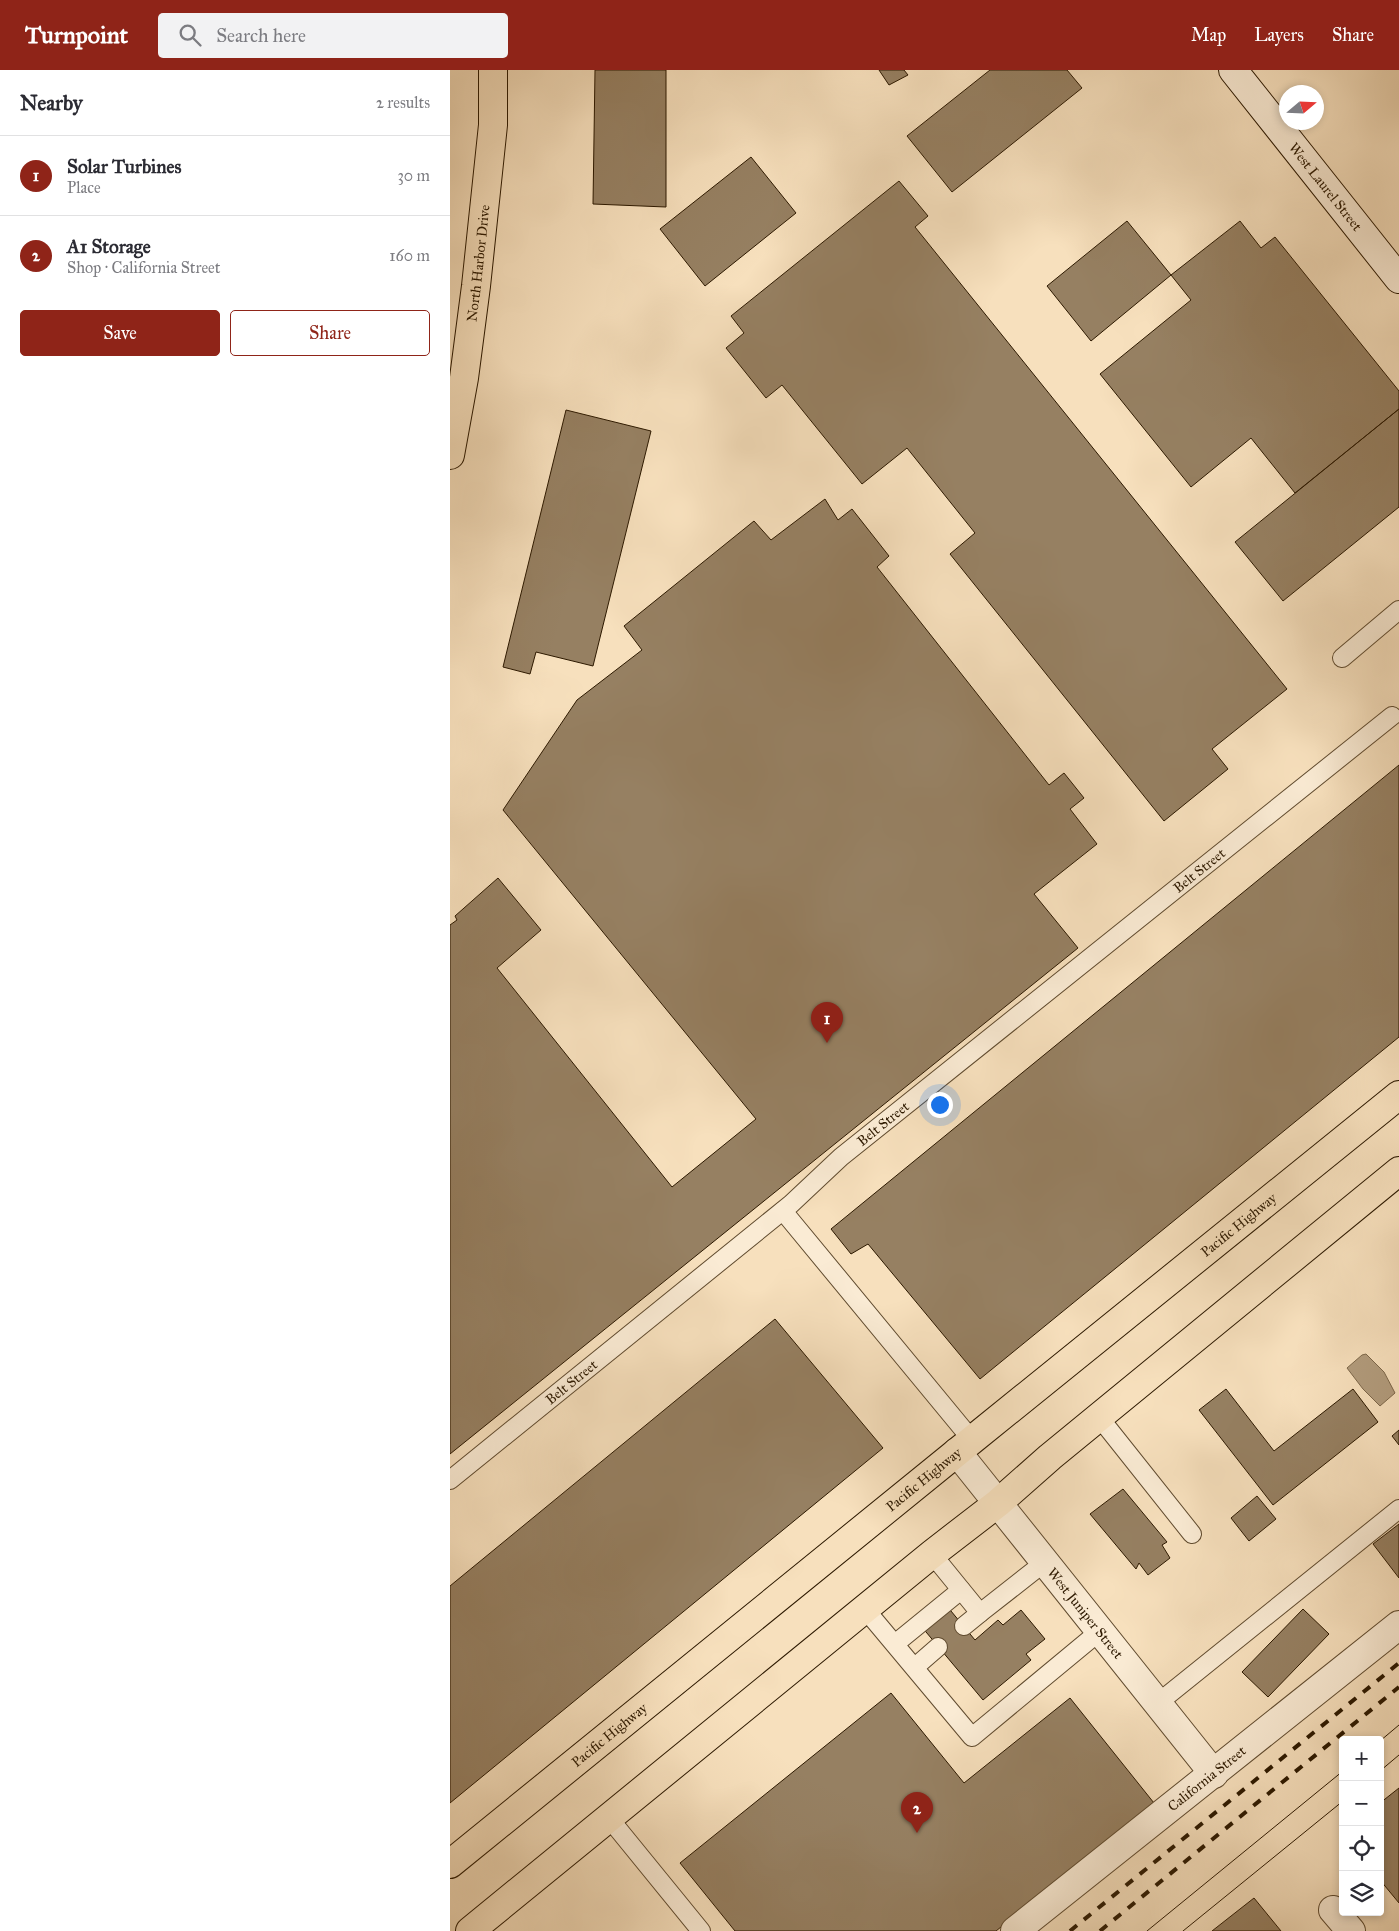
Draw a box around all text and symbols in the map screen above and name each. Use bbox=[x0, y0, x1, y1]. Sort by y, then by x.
search box bbox=[158, 13, 508, 58]
text: Turnpoint bbox=[25, 20, 128, 50]
icon: search bbox=[176, 21, 204, 49]
text: Search here bbox=[216, 24, 306, 47]
text: Map bbox=[1191, 24, 1226, 46]
text: Layers bbox=[1254, 24, 1304, 46]
text: Share bbox=[1332, 24, 1374, 46]
north arrow bbox=[1279, 85, 1324, 130]
text: Nearby bbox=[20, 90, 83, 116]
text: 2 results bbox=[376, 93, 430, 112]
street label: West Laurel Street bbox=[1285, 139, 1366, 234]
text: Solar Turbines bbox=[67, 155, 181, 178]
text: 1 bbox=[33, 166, 39, 185]
text: 30 m bbox=[397, 166, 430, 185]
text: Place bbox=[67, 178, 101, 197]
street label: North Harbor Drive bbox=[463, 204, 493, 323]
text: A1 Storage bbox=[67, 235, 151, 258]
text: 2 bbox=[32, 246, 40, 265]
text: 160 m bbox=[389, 246, 430, 265]
text: Shop · California Street bbox=[67, 258, 220, 277]
button: Save bbox=[20, 310, 220, 356]
button: Share bbox=[230, 310, 430, 356]
street label: Belt Street bbox=[1170, 844, 1229, 896]
pin: 1 bbox=[811, 1002, 843, 1043]
your location bbox=[927, 1092, 953, 1118]
street label: Belt Street bbox=[854, 1098, 912, 1149]
street label: Pacific Highway bbox=[1197, 1189, 1280, 1260]
street label: Belt Street bbox=[542, 1356, 601, 1408]
street label: Pacific Highway bbox=[882, 1444, 965, 1515]
street label: West Juniper Street bbox=[1044, 1564, 1127, 1662]
street label: Pacific Highway bbox=[568, 1699, 651, 1770]
map controls bbox=[1339, 1736, 1384, 1916]
button: + bbox=[1339, 1736, 1384, 1781]
street label: California Street bbox=[1164, 1742, 1249, 1815]
button: − bbox=[1339, 1781, 1384, 1826]
pin: 2 bbox=[901, 1792, 933, 1833]
button: locate bbox=[1339, 1826, 1384, 1871]
button: layers bbox=[1339, 1871, 1384, 1916]

